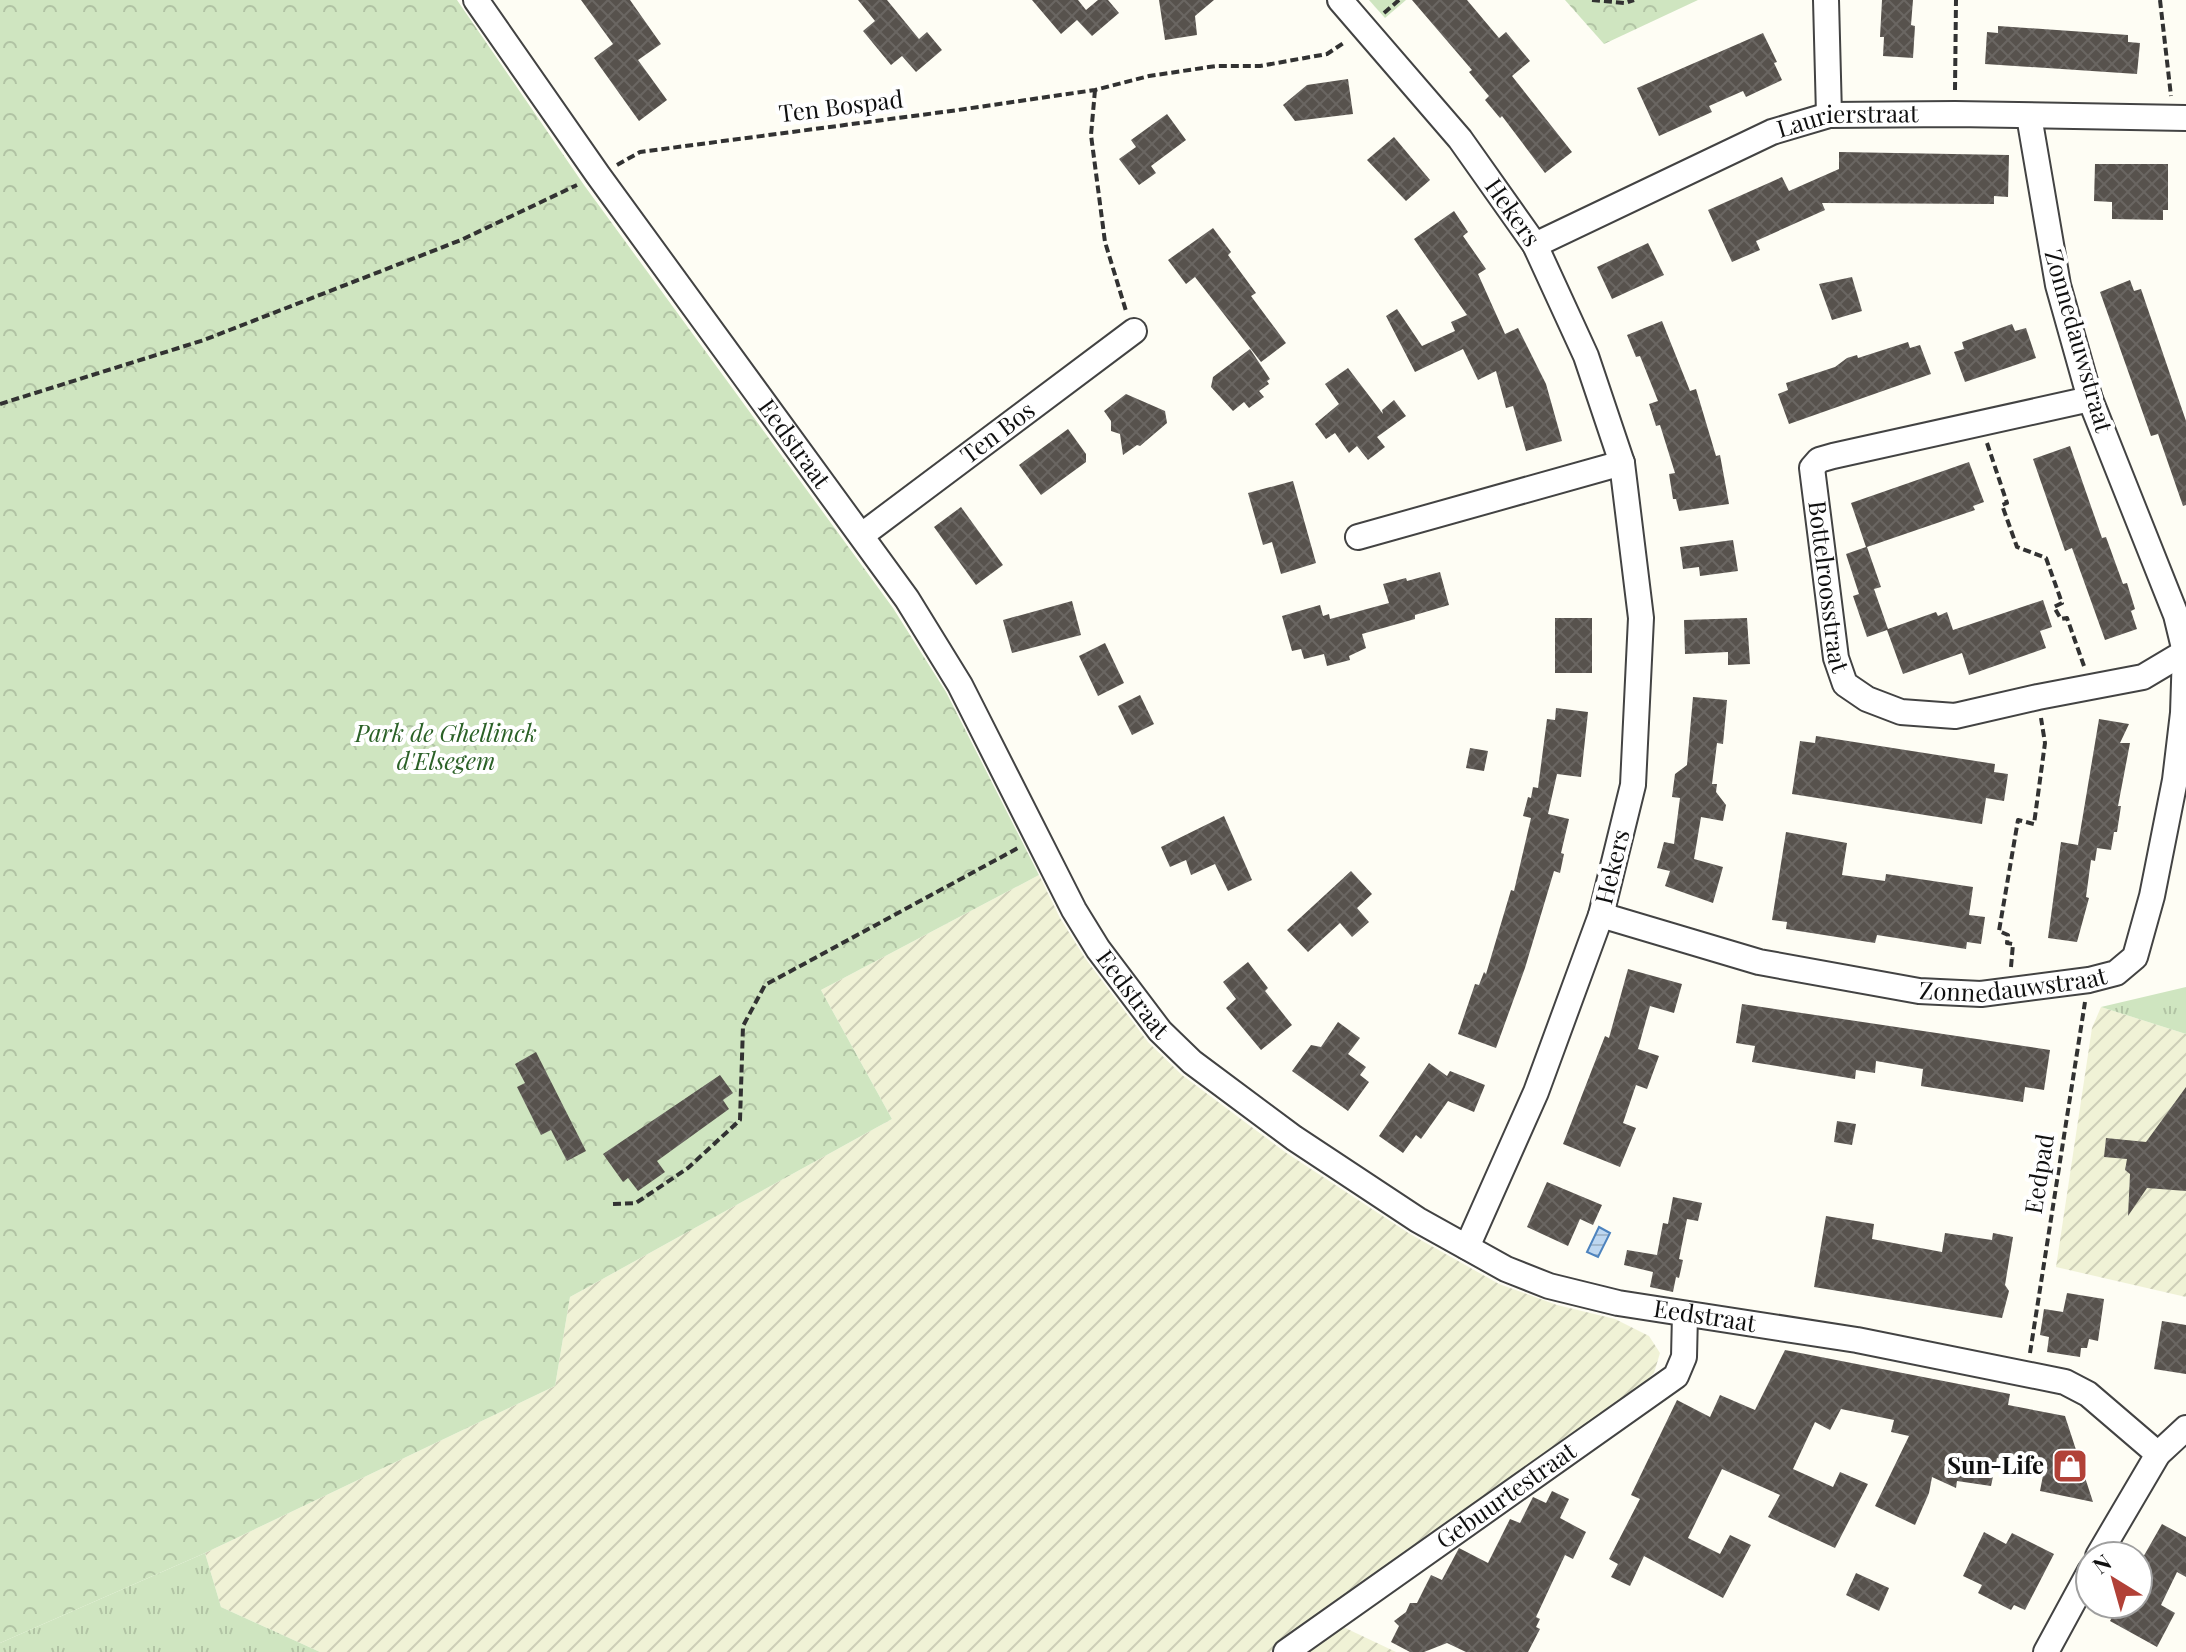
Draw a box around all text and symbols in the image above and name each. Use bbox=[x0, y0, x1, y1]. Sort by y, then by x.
street label: Ten Bospad bbox=[777, 82, 905, 129]
street label: Laurierstraat bbox=[1773, 96, 1919, 144]
street label: Hekers bbox=[1479, 171, 1549, 252]
street label: Zonnedauwstraat bbox=[2039, 245, 2121, 436]
street label: Eedstraat bbox=[752, 392, 839, 494]
street label: Ten Bos bbox=[953, 393, 1040, 470]
street label: Bottelroosstraat bbox=[1802, 499, 1858, 677]
park label: Park de Ghellinck d'Elsegem bbox=[354, 716, 537, 776]
street label: Hekers bbox=[1586, 826, 1636, 907]
street label: Eedstraat bbox=[1090, 942, 1177, 1045]
street label: Zonnedauwstraat bbox=[1919, 958, 2110, 1009]
street label: Eedpad bbox=[2016, 1131, 2060, 1216]
street label: Eedstraat bbox=[1652, 1291, 1759, 1338]
street label: Gebuurtestraat bbox=[1429, 1434, 1582, 1555]
shop icon: Sun-Life bbox=[2051, 1447, 2089, 1485]
place label: Sun-Life bbox=[1947, 1448, 2044, 1480]
north arrow bbox=[2074, 1540, 2154, 1620]
text: N bbox=[2086, 1546, 2117, 1580]

